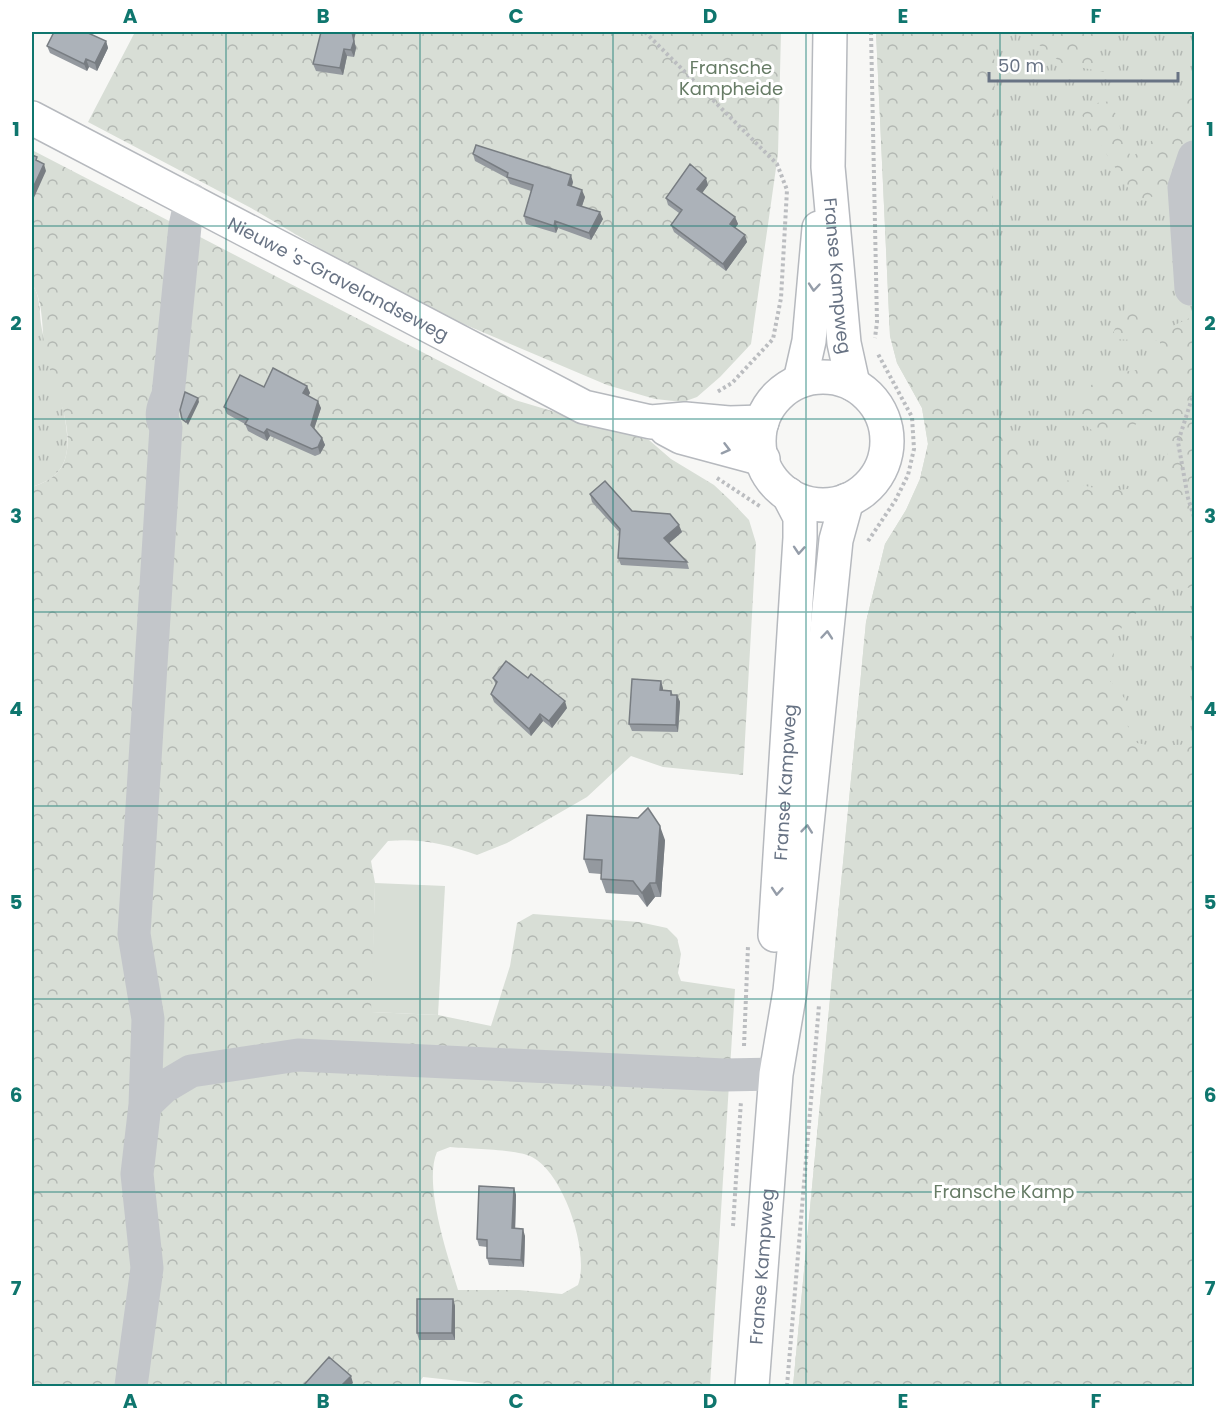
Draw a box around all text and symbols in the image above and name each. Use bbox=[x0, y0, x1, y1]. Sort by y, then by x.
text: A bbox=[123, 2, 138, 30]
text: B bbox=[316, 2, 330, 30]
text: C bbox=[508, 2, 524, 30]
text: D bbox=[703, 2, 717, 30]
text: E bbox=[898, 2, 908, 30]
text: F bbox=[1091, 2, 1102, 30]
scale bar bbox=[989, 45, 1178, 83]
text: 50 m bbox=[998, 53, 1044, 78]
park label: Fransche Kampheide bbox=[679, 55, 783, 101]
text: 1 bbox=[12, 115, 20, 143]
text: 1 bbox=[1206, 115, 1214, 143]
street label: Franse Kampweg bbox=[818, 196, 858, 356]
street label: Nieuwe 's-Gravelandseweg bbox=[224, 210, 453, 347]
one-way arrow bbox=[808, 283, 821, 292]
text: 2 bbox=[10, 309, 22, 337]
text: 2 bbox=[1204, 309, 1216, 337]
one-way arrow bbox=[720, 442, 730, 454]
text: 3 bbox=[10, 502, 22, 530]
text: 3 bbox=[1204, 502, 1216, 530]
one-way arrow bbox=[793, 545, 806, 554]
one-way arrow bbox=[820, 630, 833, 639]
text: 4 bbox=[9, 695, 23, 723]
text: 4 bbox=[1203, 695, 1217, 723]
street label: Franse Kampweg bbox=[767, 703, 802, 861]
one-way arrow bbox=[801, 824, 813, 833]
one-way arrow bbox=[771, 886, 784, 895]
text: 5 bbox=[10, 888, 23, 916]
text: 5 bbox=[1204, 888, 1217, 916]
text: 6 bbox=[10, 1081, 22, 1109]
text: 6 bbox=[1204, 1081, 1216, 1109]
park label: Fransche Kamp bbox=[934, 1179, 1074, 1204]
street label: Franse Kampweg bbox=[743, 1187, 780, 1345]
text: 7 bbox=[11, 1274, 22, 1302]
text: 7 bbox=[1205, 1274, 1216, 1302]
text: A bbox=[123, 1387, 138, 1415]
text: B bbox=[316, 1387, 330, 1415]
text: C bbox=[508, 1387, 524, 1415]
text: D bbox=[703, 1387, 717, 1415]
text: E bbox=[898, 1387, 908, 1415]
text: F bbox=[1091, 1387, 1102, 1415]

